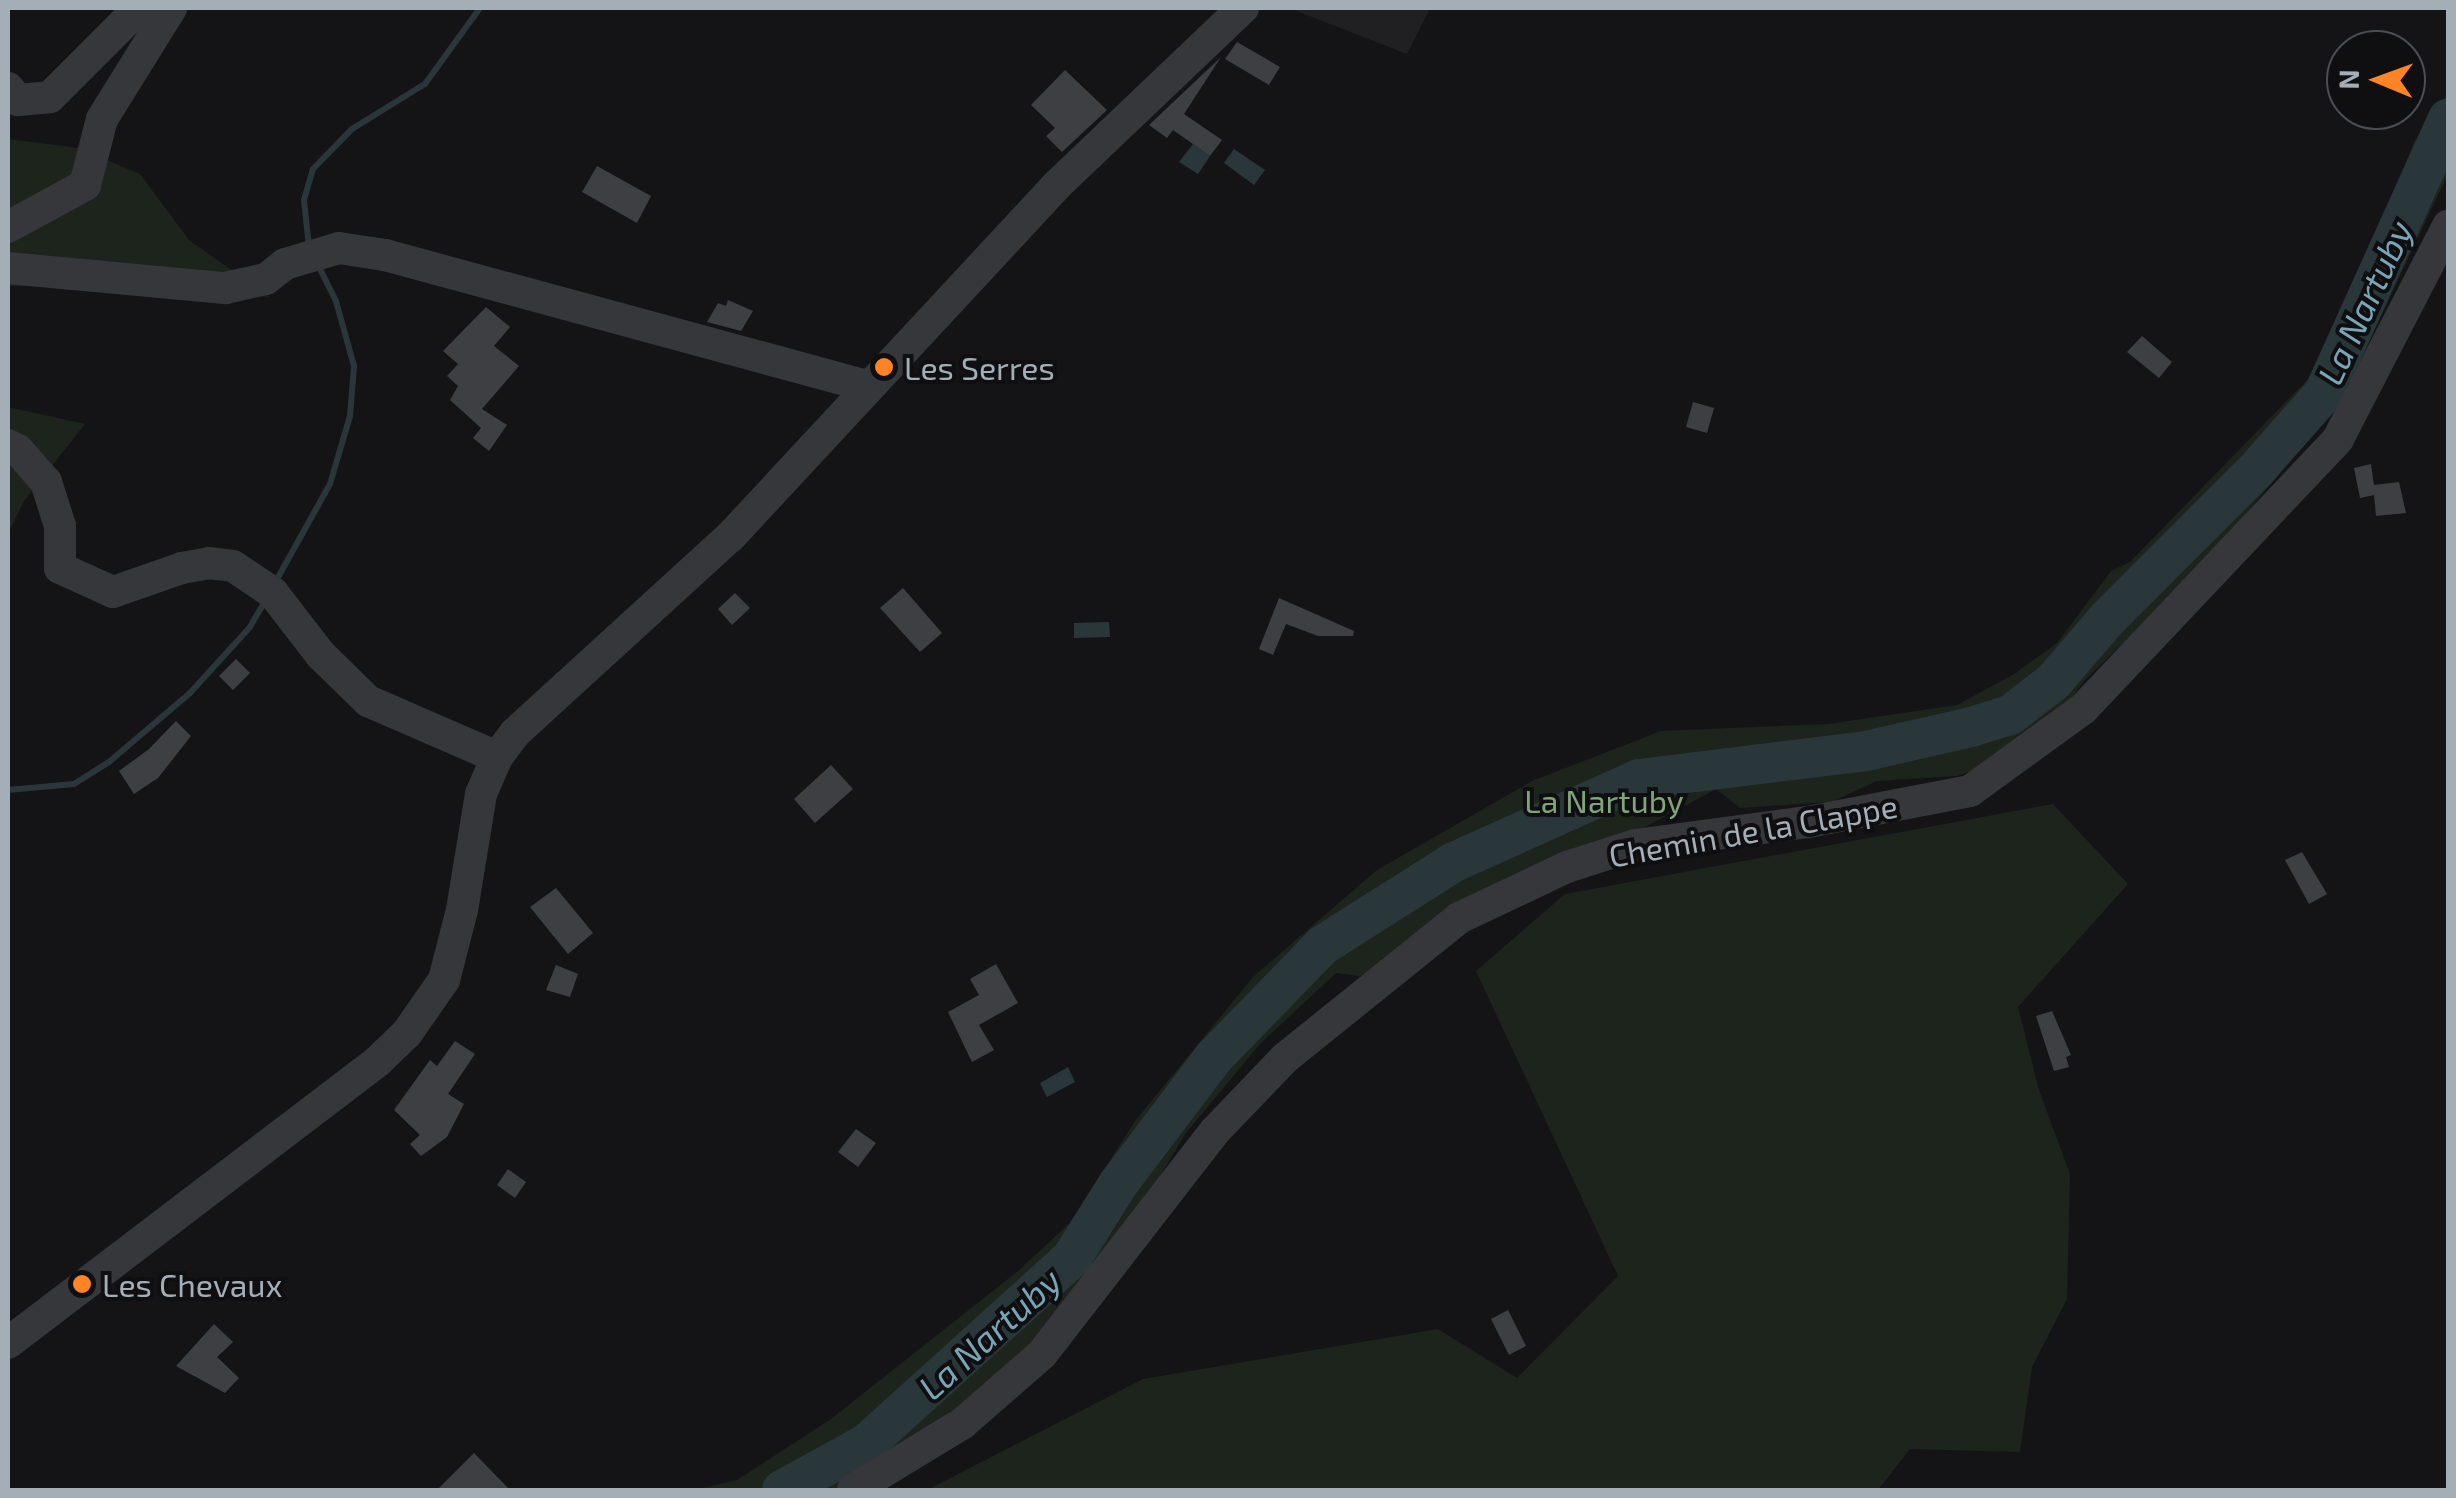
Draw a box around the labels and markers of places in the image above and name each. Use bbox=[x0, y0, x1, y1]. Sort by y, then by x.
place label: Les Serres bbox=[904, 348, 1055, 386]
marker: Les Serres bbox=[873, 356, 895, 378]
place label: Les Chevaux bbox=[102, 1265, 282, 1303]
marker: Les Chevaux bbox=[71, 1273, 93, 1295]

